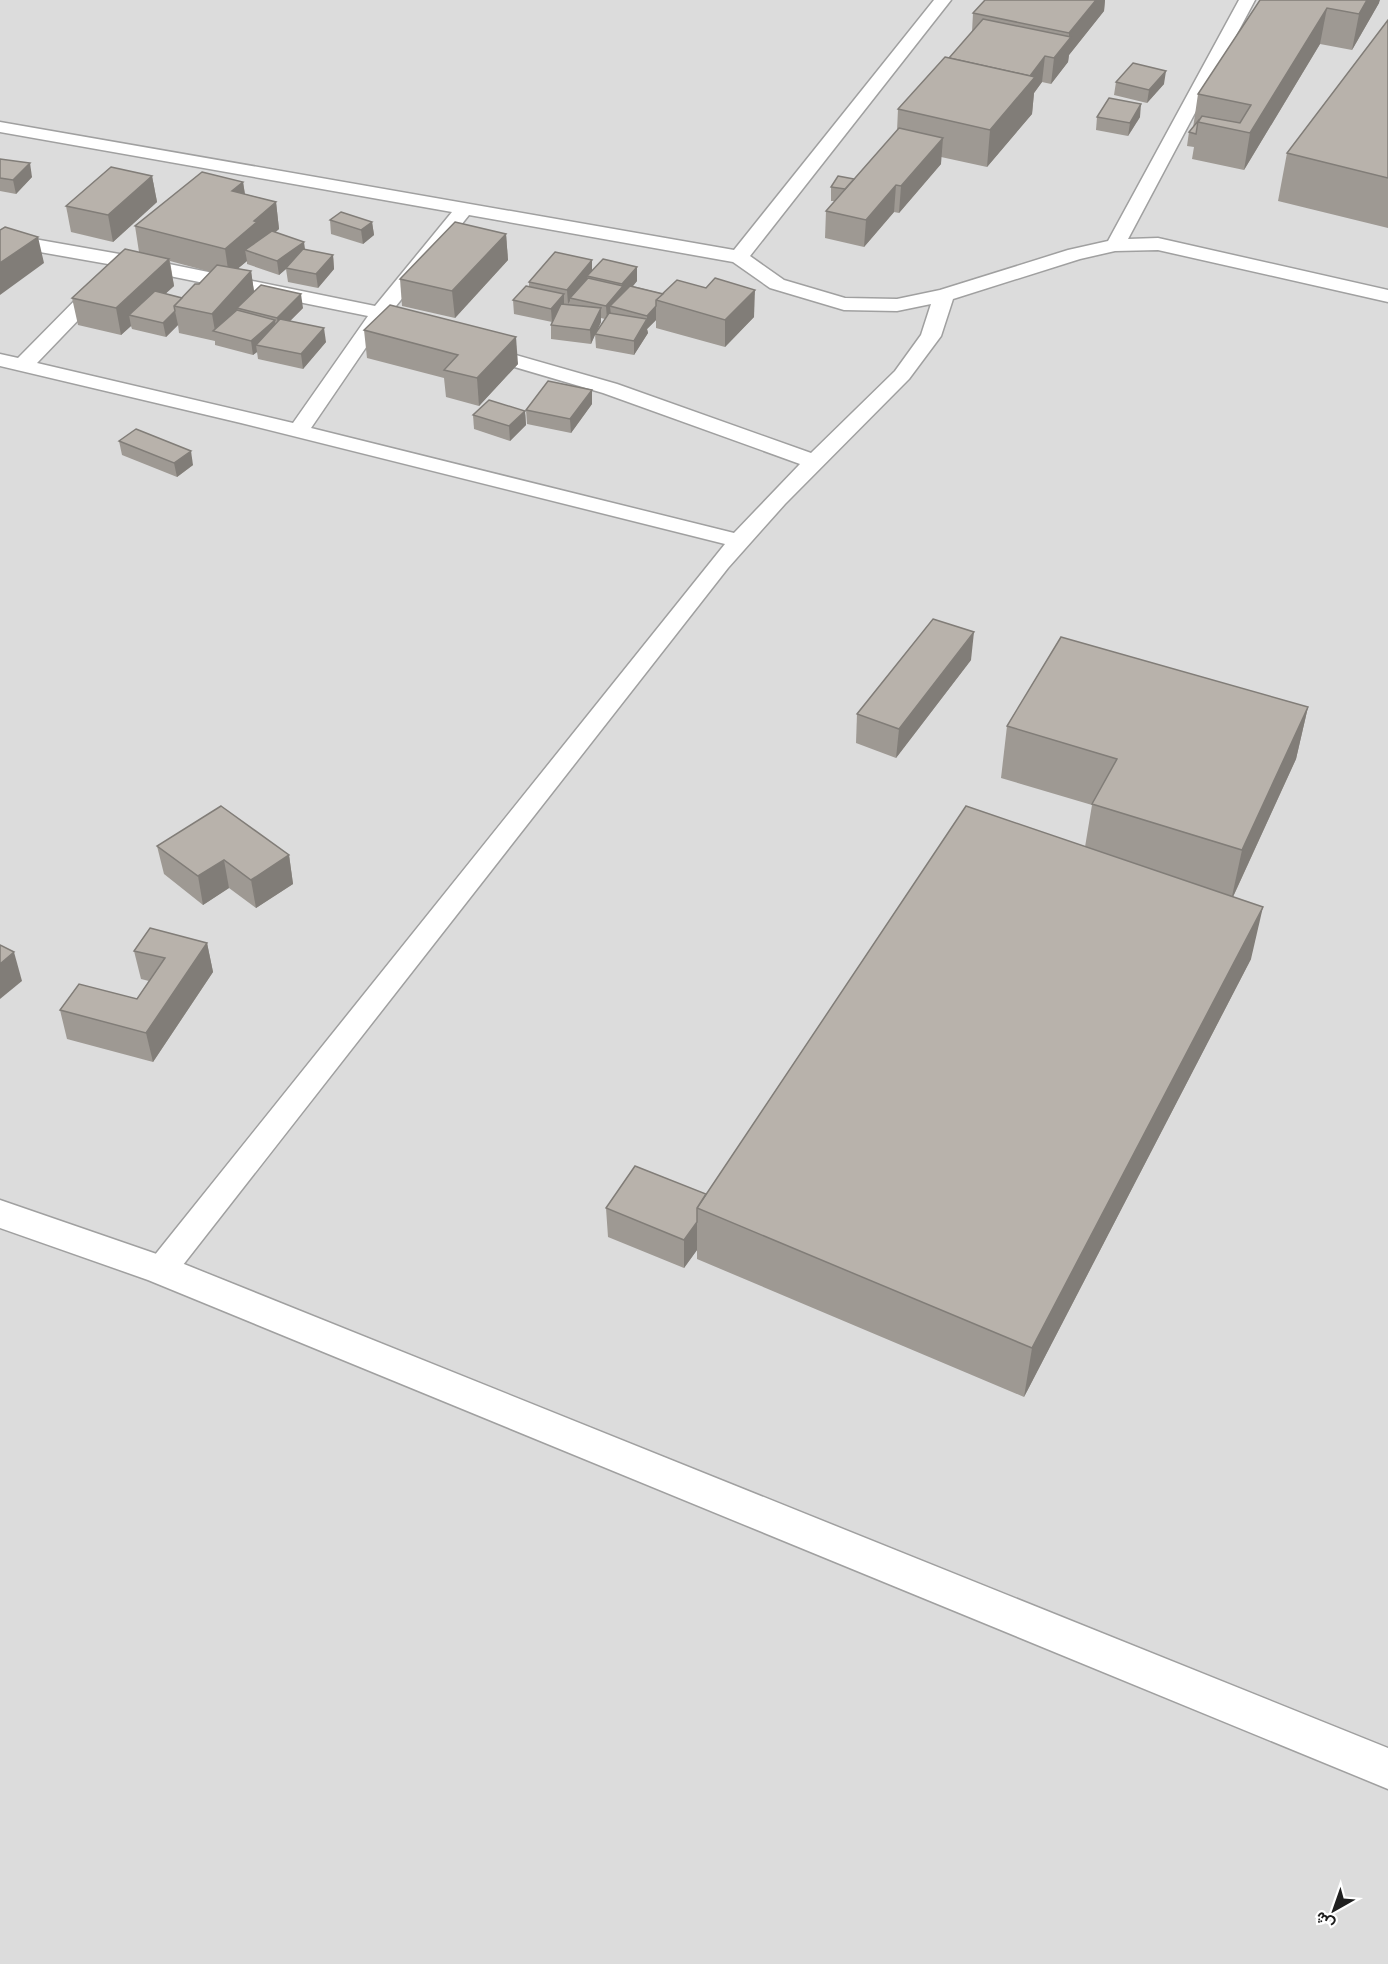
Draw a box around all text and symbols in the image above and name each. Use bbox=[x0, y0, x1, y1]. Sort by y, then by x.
north arrow bbox=[1304, 1880, 1364, 1940]
text: ش bbox=[1310, 1907, 1339, 1936]

